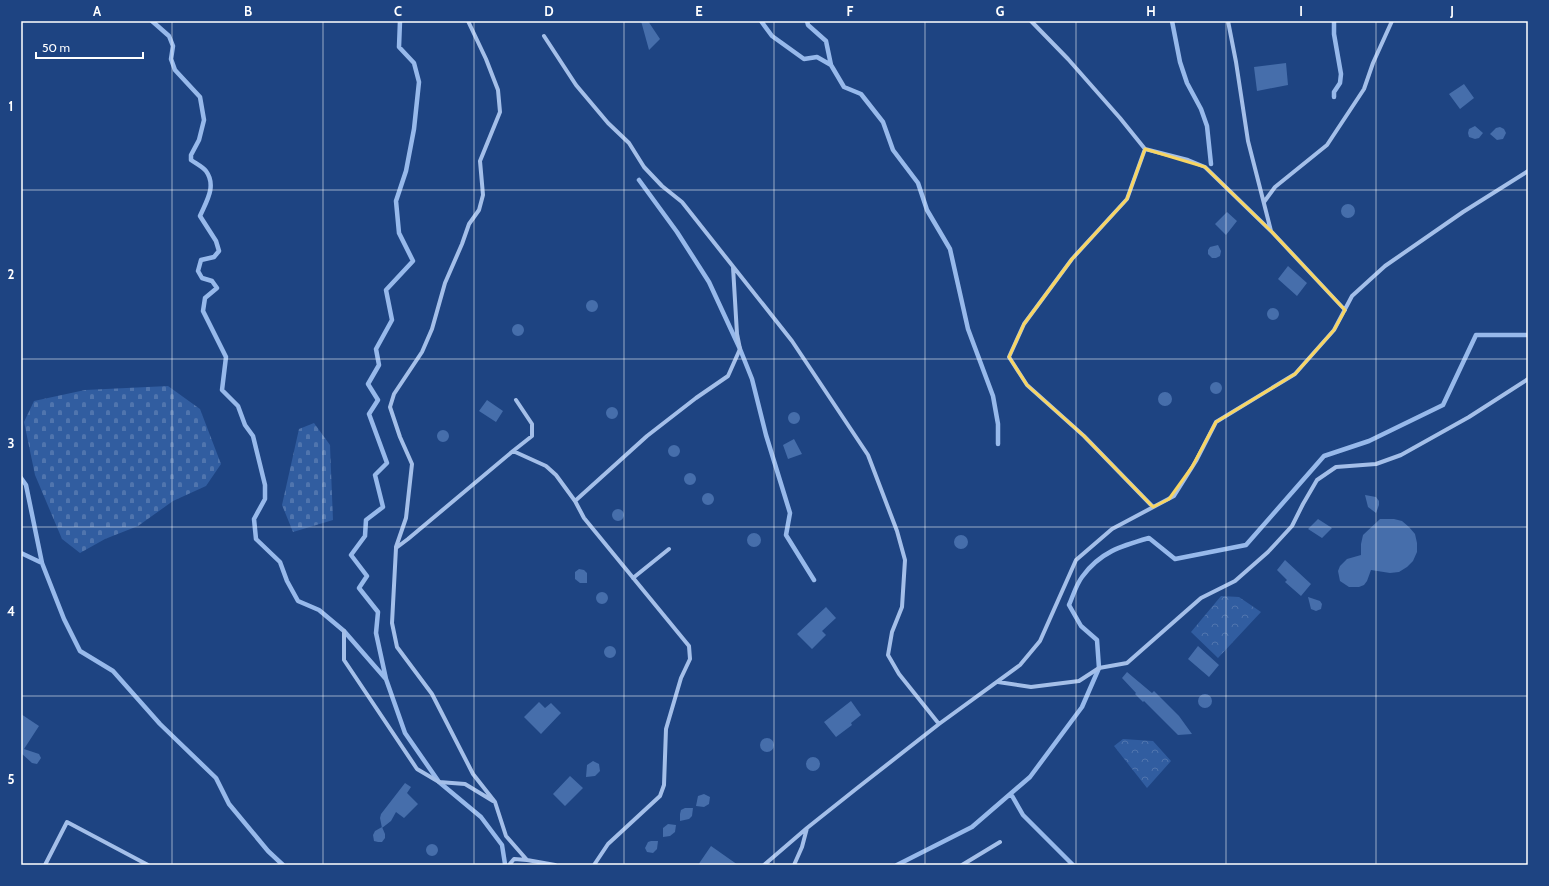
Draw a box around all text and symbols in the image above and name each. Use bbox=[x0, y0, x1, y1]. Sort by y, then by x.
text: A bbox=[93, 3, 102, 19]
text: B bbox=[244, 3, 252, 19]
text: C bbox=[394, 3, 402, 19]
text: D bbox=[544, 3, 554, 19]
text: E bbox=[695, 3, 703, 19]
text: F bbox=[847, 3, 854, 19]
text: G bbox=[996, 3, 1005, 19]
text: H bbox=[1146, 3, 1156, 19]
text: I bbox=[1299, 3, 1303, 19]
text: J bbox=[1449, 3, 1454, 19]
scale bar bbox=[36, 34, 143, 60]
text: 50 m bbox=[42, 40, 70, 55]
text: 1 bbox=[9, 98, 13, 114]
text: 2 bbox=[8, 266, 15, 282]
text: 3 bbox=[7, 435, 15, 451]
text: 4 bbox=[7, 603, 15, 619]
text: 5 bbox=[8, 771, 15, 787]

